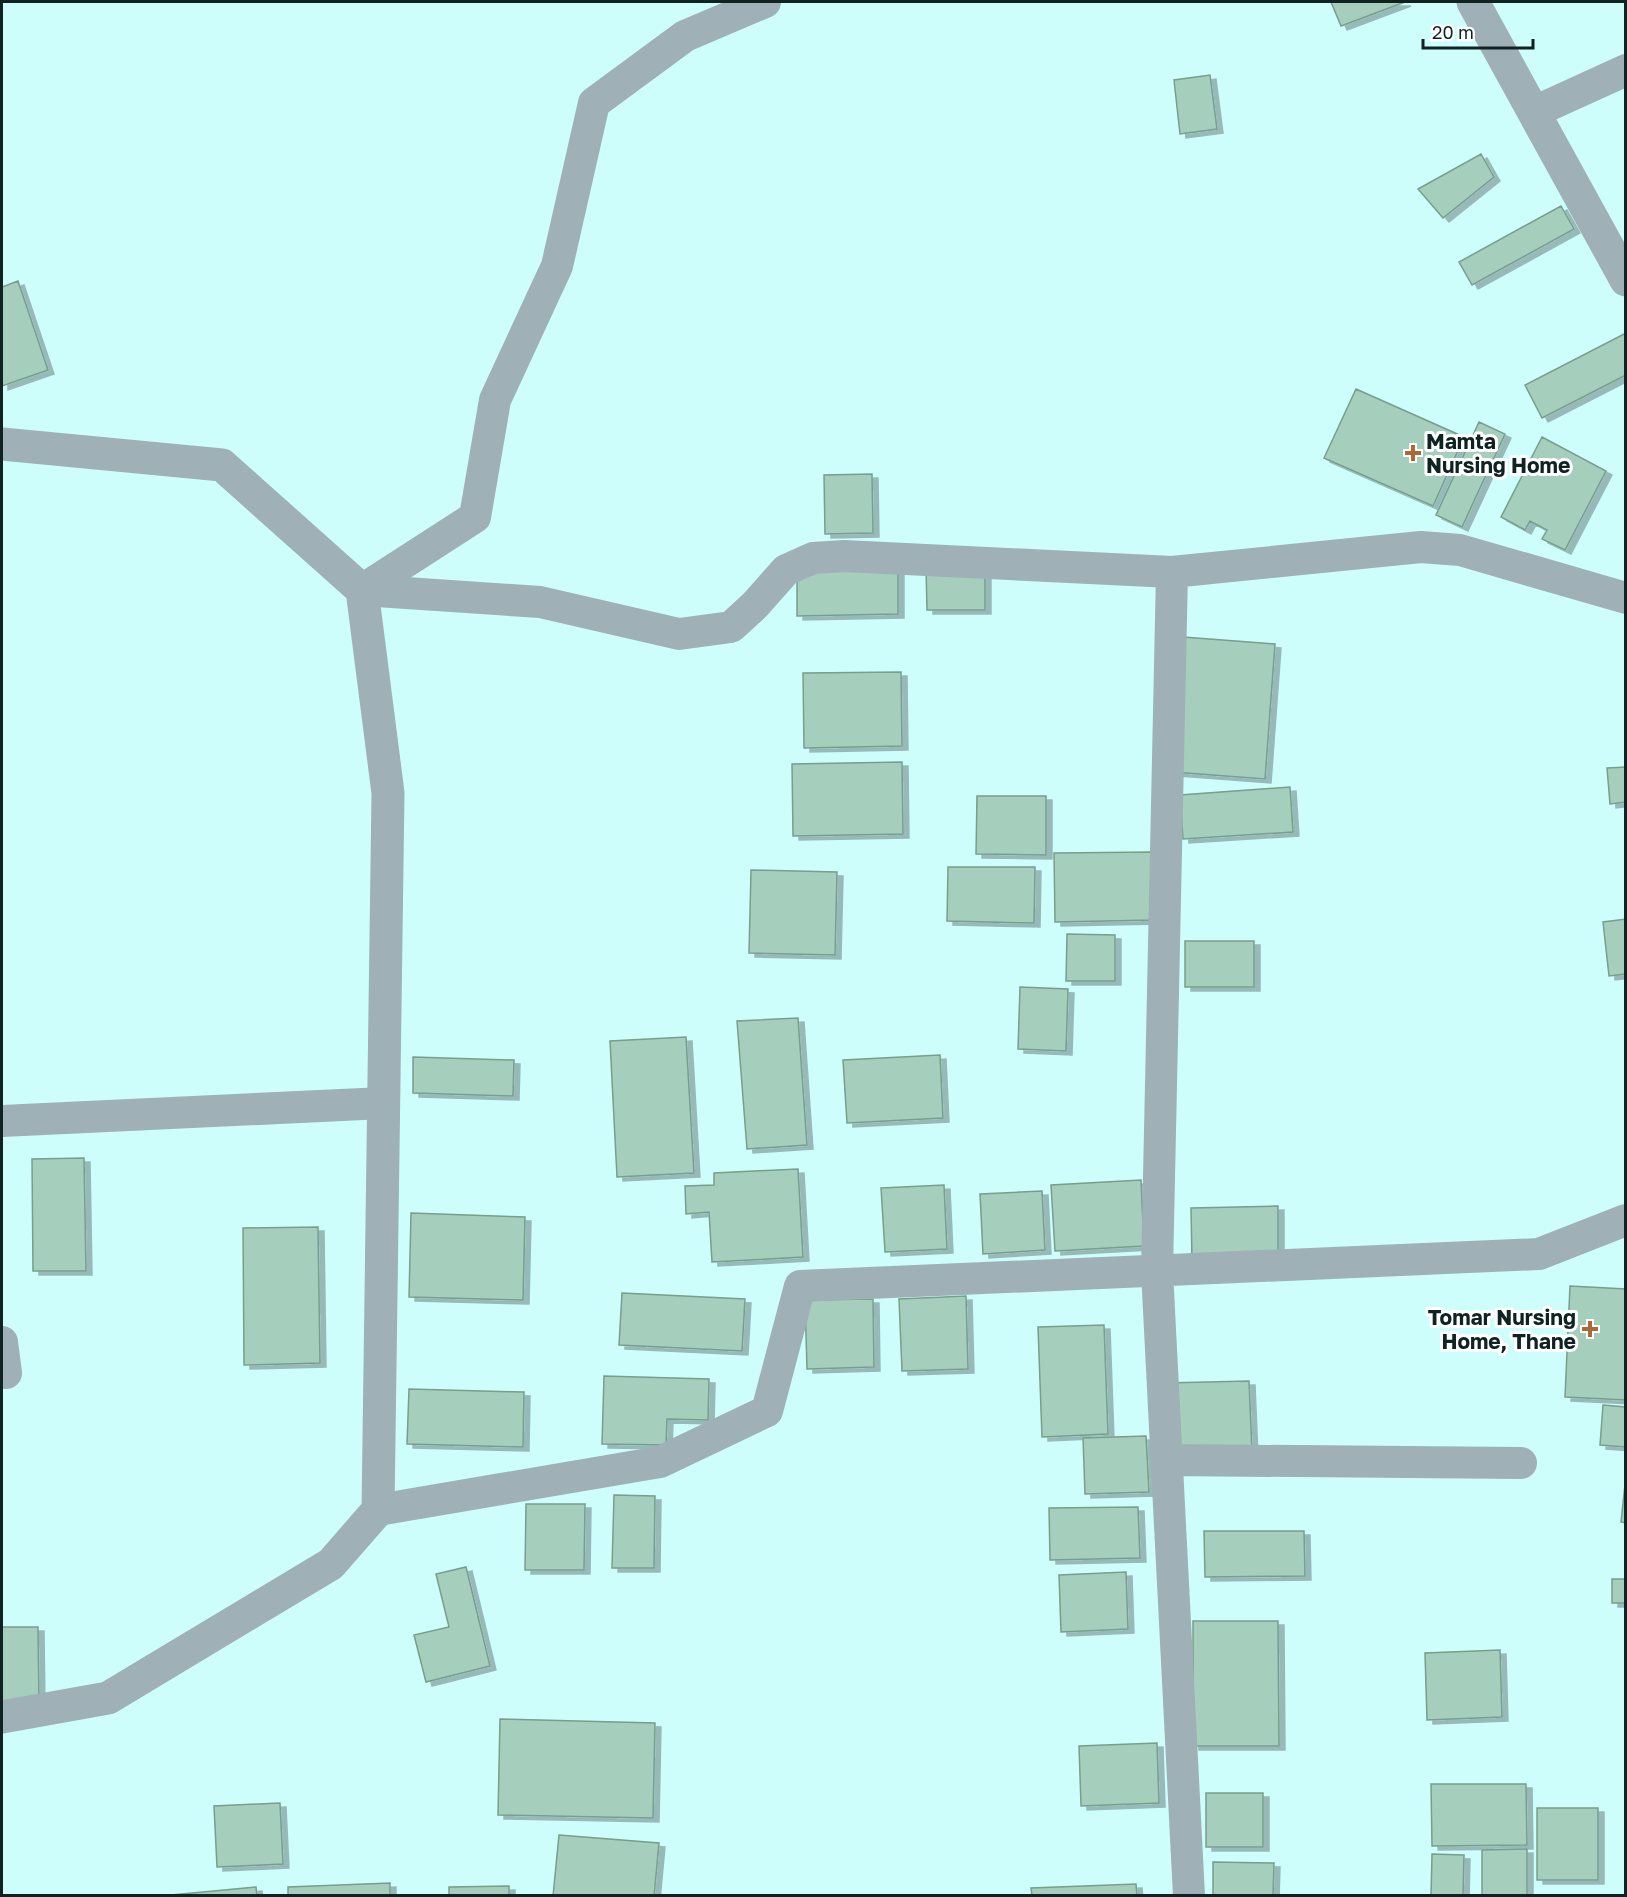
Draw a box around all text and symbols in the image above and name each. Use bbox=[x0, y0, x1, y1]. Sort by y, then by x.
scale bar bbox=[1423, 12, 1532, 50]
text: 20 m bbox=[1432, 21, 1474, 43]
place label: Mamta Nursing Home bbox=[1426, 428, 1570, 478]
marker: Mamta Nursing Home bbox=[1404, 444, 1422, 462]
place label: Tomar Nursing Home, Thane bbox=[1428, 1304, 1576, 1354]
marker: Tomar Nursing Home, Thane bbox=[1581, 1320, 1599, 1338]

